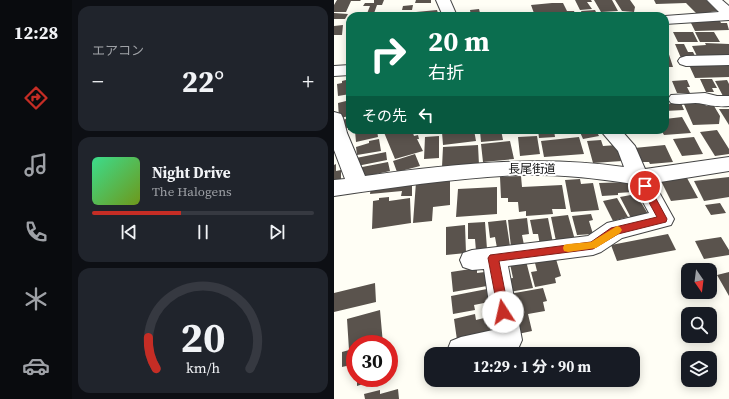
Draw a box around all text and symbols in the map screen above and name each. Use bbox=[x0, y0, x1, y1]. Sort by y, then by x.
text: 12:28 bbox=[14, 20, 58, 45]
text: 20 m bbox=[428, 22, 490, 60]
icon: right bbox=[362, 28, 414, 80]
text: エアコン bbox=[92, 42, 144, 59]
text: 右折 bbox=[428, 60, 464, 85]
text: 22° bbox=[182, 61, 224, 102]
text: − bbox=[92, 66, 104, 96]
text: + bbox=[302, 66, 314, 96]
icon: directions bbox=[22, 84, 50, 112]
icon: left bbox=[415, 104, 437, 126]
text: その先 bbox=[362, 105, 407, 126]
icon: music bbox=[22, 151, 50, 179]
street label: 長尾街道 bbox=[508, 161, 556, 177]
text: Night Drive bbox=[152, 162, 231, 183]
pin bbox=[628, 169, 662, 203]
icon: arrive bbox=[634, 175, 656, 197]
text: The Halogens bbox=[152, 183, 232, 200]
icon: phone bbox=[22, 218, 50, 246]
icon: previous bbox=[118, 221, 140, 243]
icon: pause bbox=[192, 221, 214, 243]
icon: next bbox=[266, 221, 288, 243]
north arrow bbox=[681, 263, 717, 299]
map controls bbox=[681, 263, 717, 387]
icon: climate bbox=[22, 285, 50, 313]
position arrow bbox=[482, 291, 524, 333]
button: search bbox=[681, 307, 717, 343]
text: 20 bbox=[180, 308, 226, 365]
speed limit sign: 30 bbox=[346, 335, 398, 387]
button: layers bbox=[681, 351, 717, 387]
icon: car bbox=[22, 352, 50, 380]
text: 12:29 · 1 分 · 90 m bbox=[473, 356, 591, 377]
text: km/h bbox=[186, 357, 220, 377]

